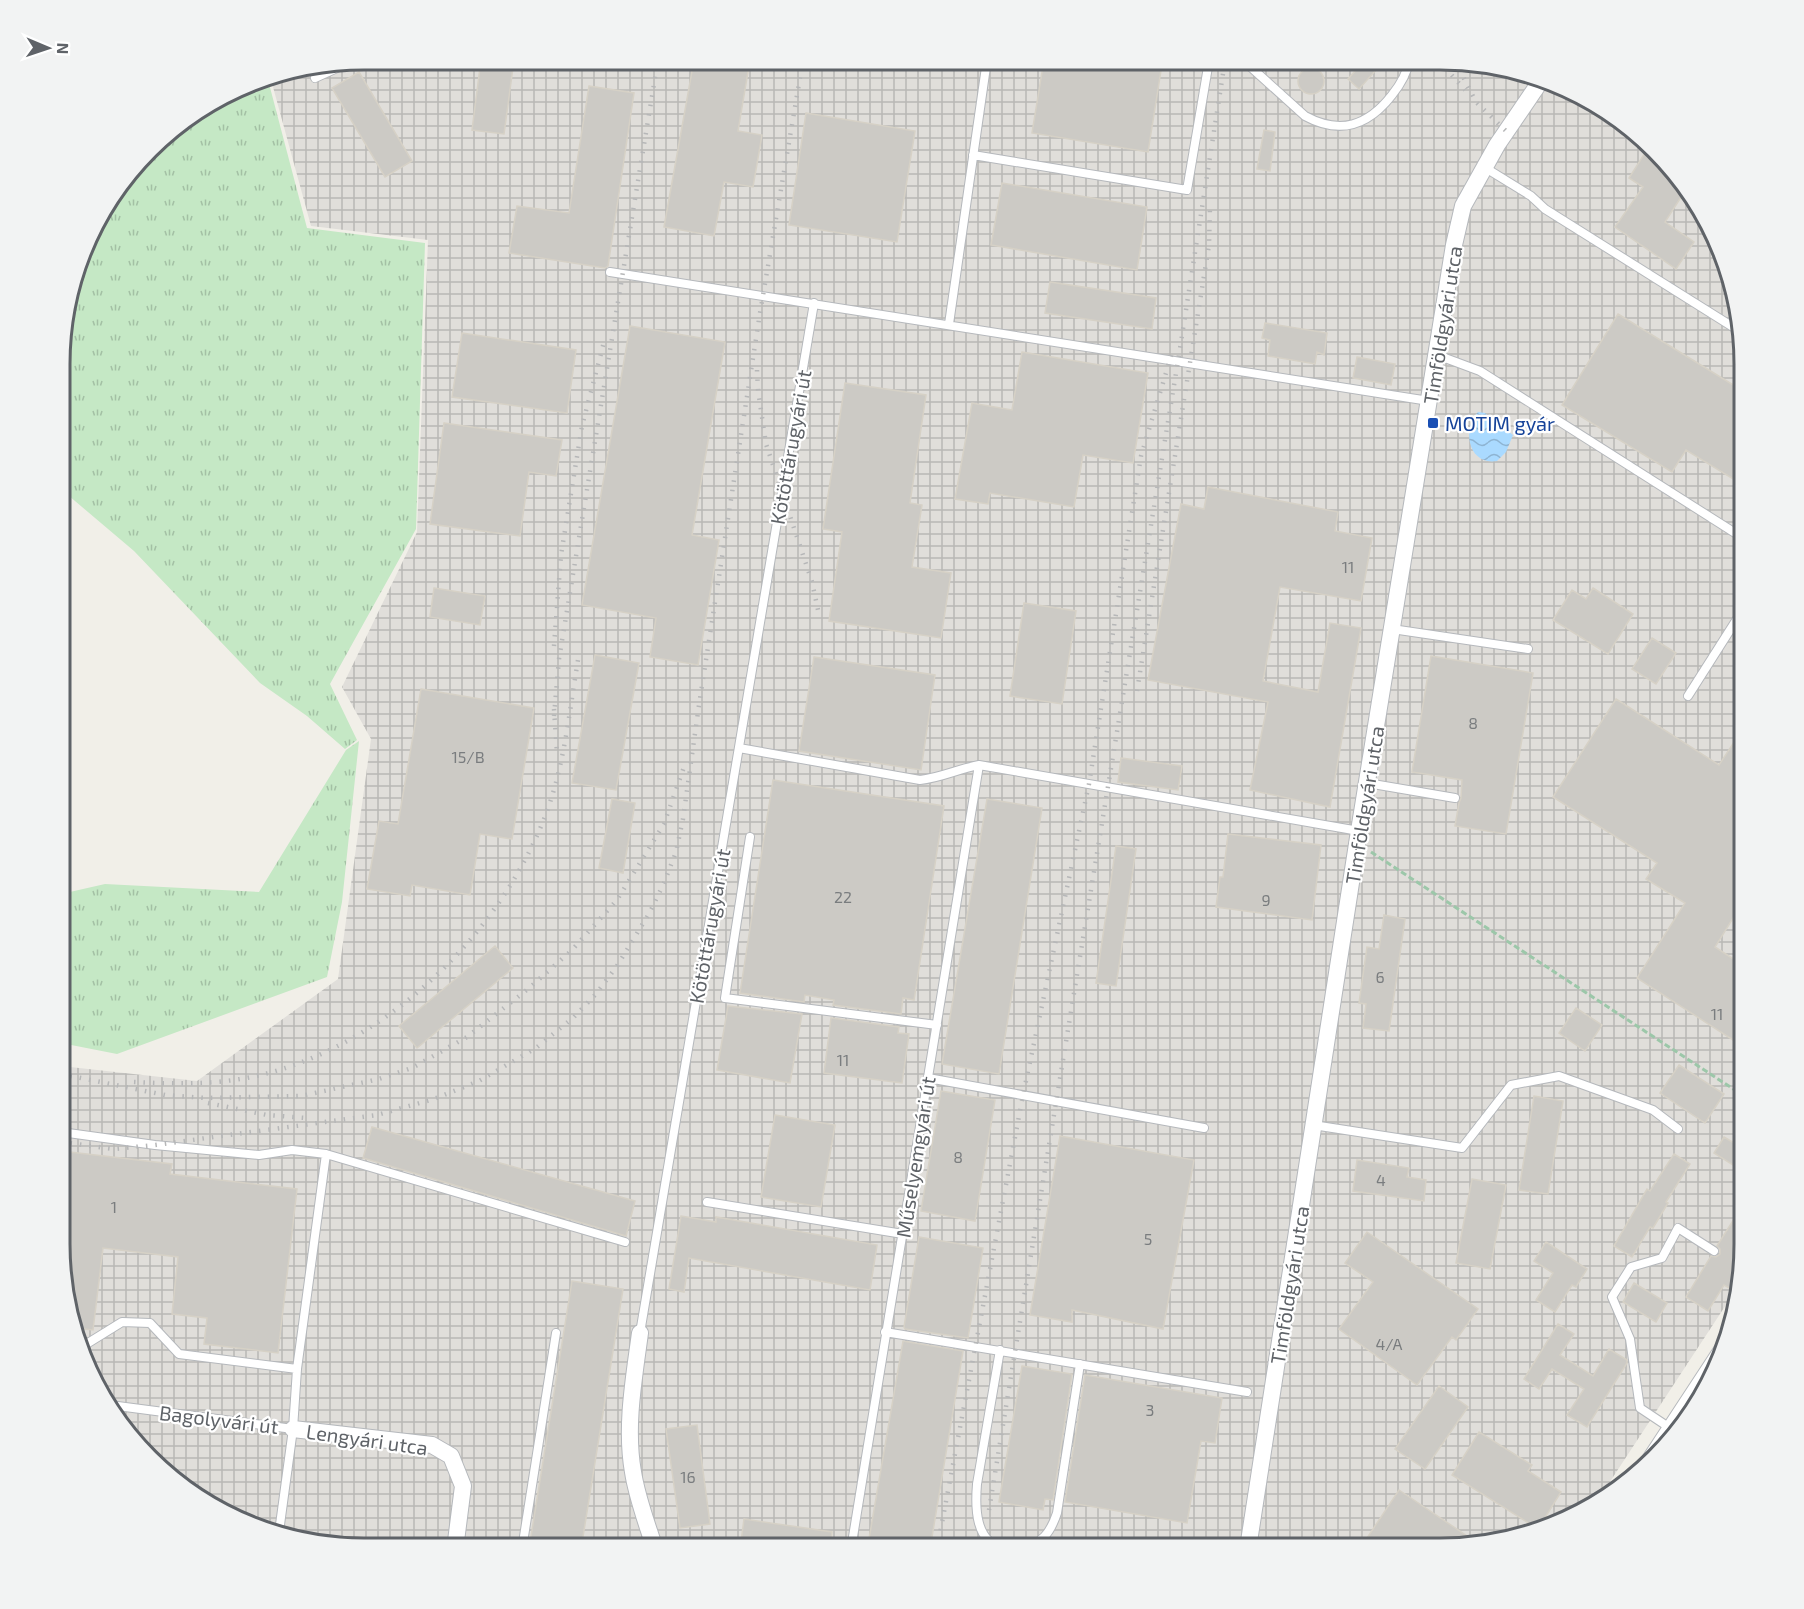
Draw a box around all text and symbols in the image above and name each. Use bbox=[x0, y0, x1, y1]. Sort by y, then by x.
north arrow bbox=[18, 18, 78, 78]
text: N bbox=[54, 42, 73, 55]
street label: Timföldgyári utca bbox=[1418, 244, 1466, 406]
street label: Kötöttárugyári út bbox=[765, 367, 815, 526]
place label: MOTIM gyár bbox=[1445, 411, 1555, 435]
marker: MOTIM gyár bbox=[1426, 416, 1440, 430]
house number: 11 bbox=[1342, 557, 1354, 576]
house number: 8 bbox=[1468, 713, 1478, 732]
street label: Timföldgyári utca bbox=[1340, 724, 1388, 886]
house number: 15/B bbox=[451, 747, 485, 766]
street label: Kötöttárugyári út bbox=[684, 846, 734, 1005]
house number: 22 bbox=[834, 887, 852, 906]
house number: 9 bbox=[1261, 890, 1271, 909]
house number: 6 bbox=[1375, 967, 1385, 986]
house number: 11 bbox=[1711, 1004, 1723, 1023]
house number: 11 bbox=[837, 1050, 849, 1069]
street label: Műselyemgyári út bbox=[890, 1074, 940, 1239]
house number: 8 bbox=[953, 1147, 963, 1166]
house number: 4 bbox=[1376, 1170, 1386, 1189]
house number: 1 bbox=[111, 1197, 117, 1216]
street label: Timföldgyári utca bbox=[1265, 1204, 1313, 1366]
house number: 5 bbox=[1144, 1229, 1152, 1248]
house number: 4/A bbox=[1375, 1334, 1403, 1353]
street label: Bagolyvári út bbox=[158, 1400, 280, 1438]
house number: 3 bbox=[1146, 1400, 1154, 1419]
street label: Lengyári utca bbox=[305, 1419, 429, 1459]
house number: 16 bbox=[680, 1467, 696, 1486]

